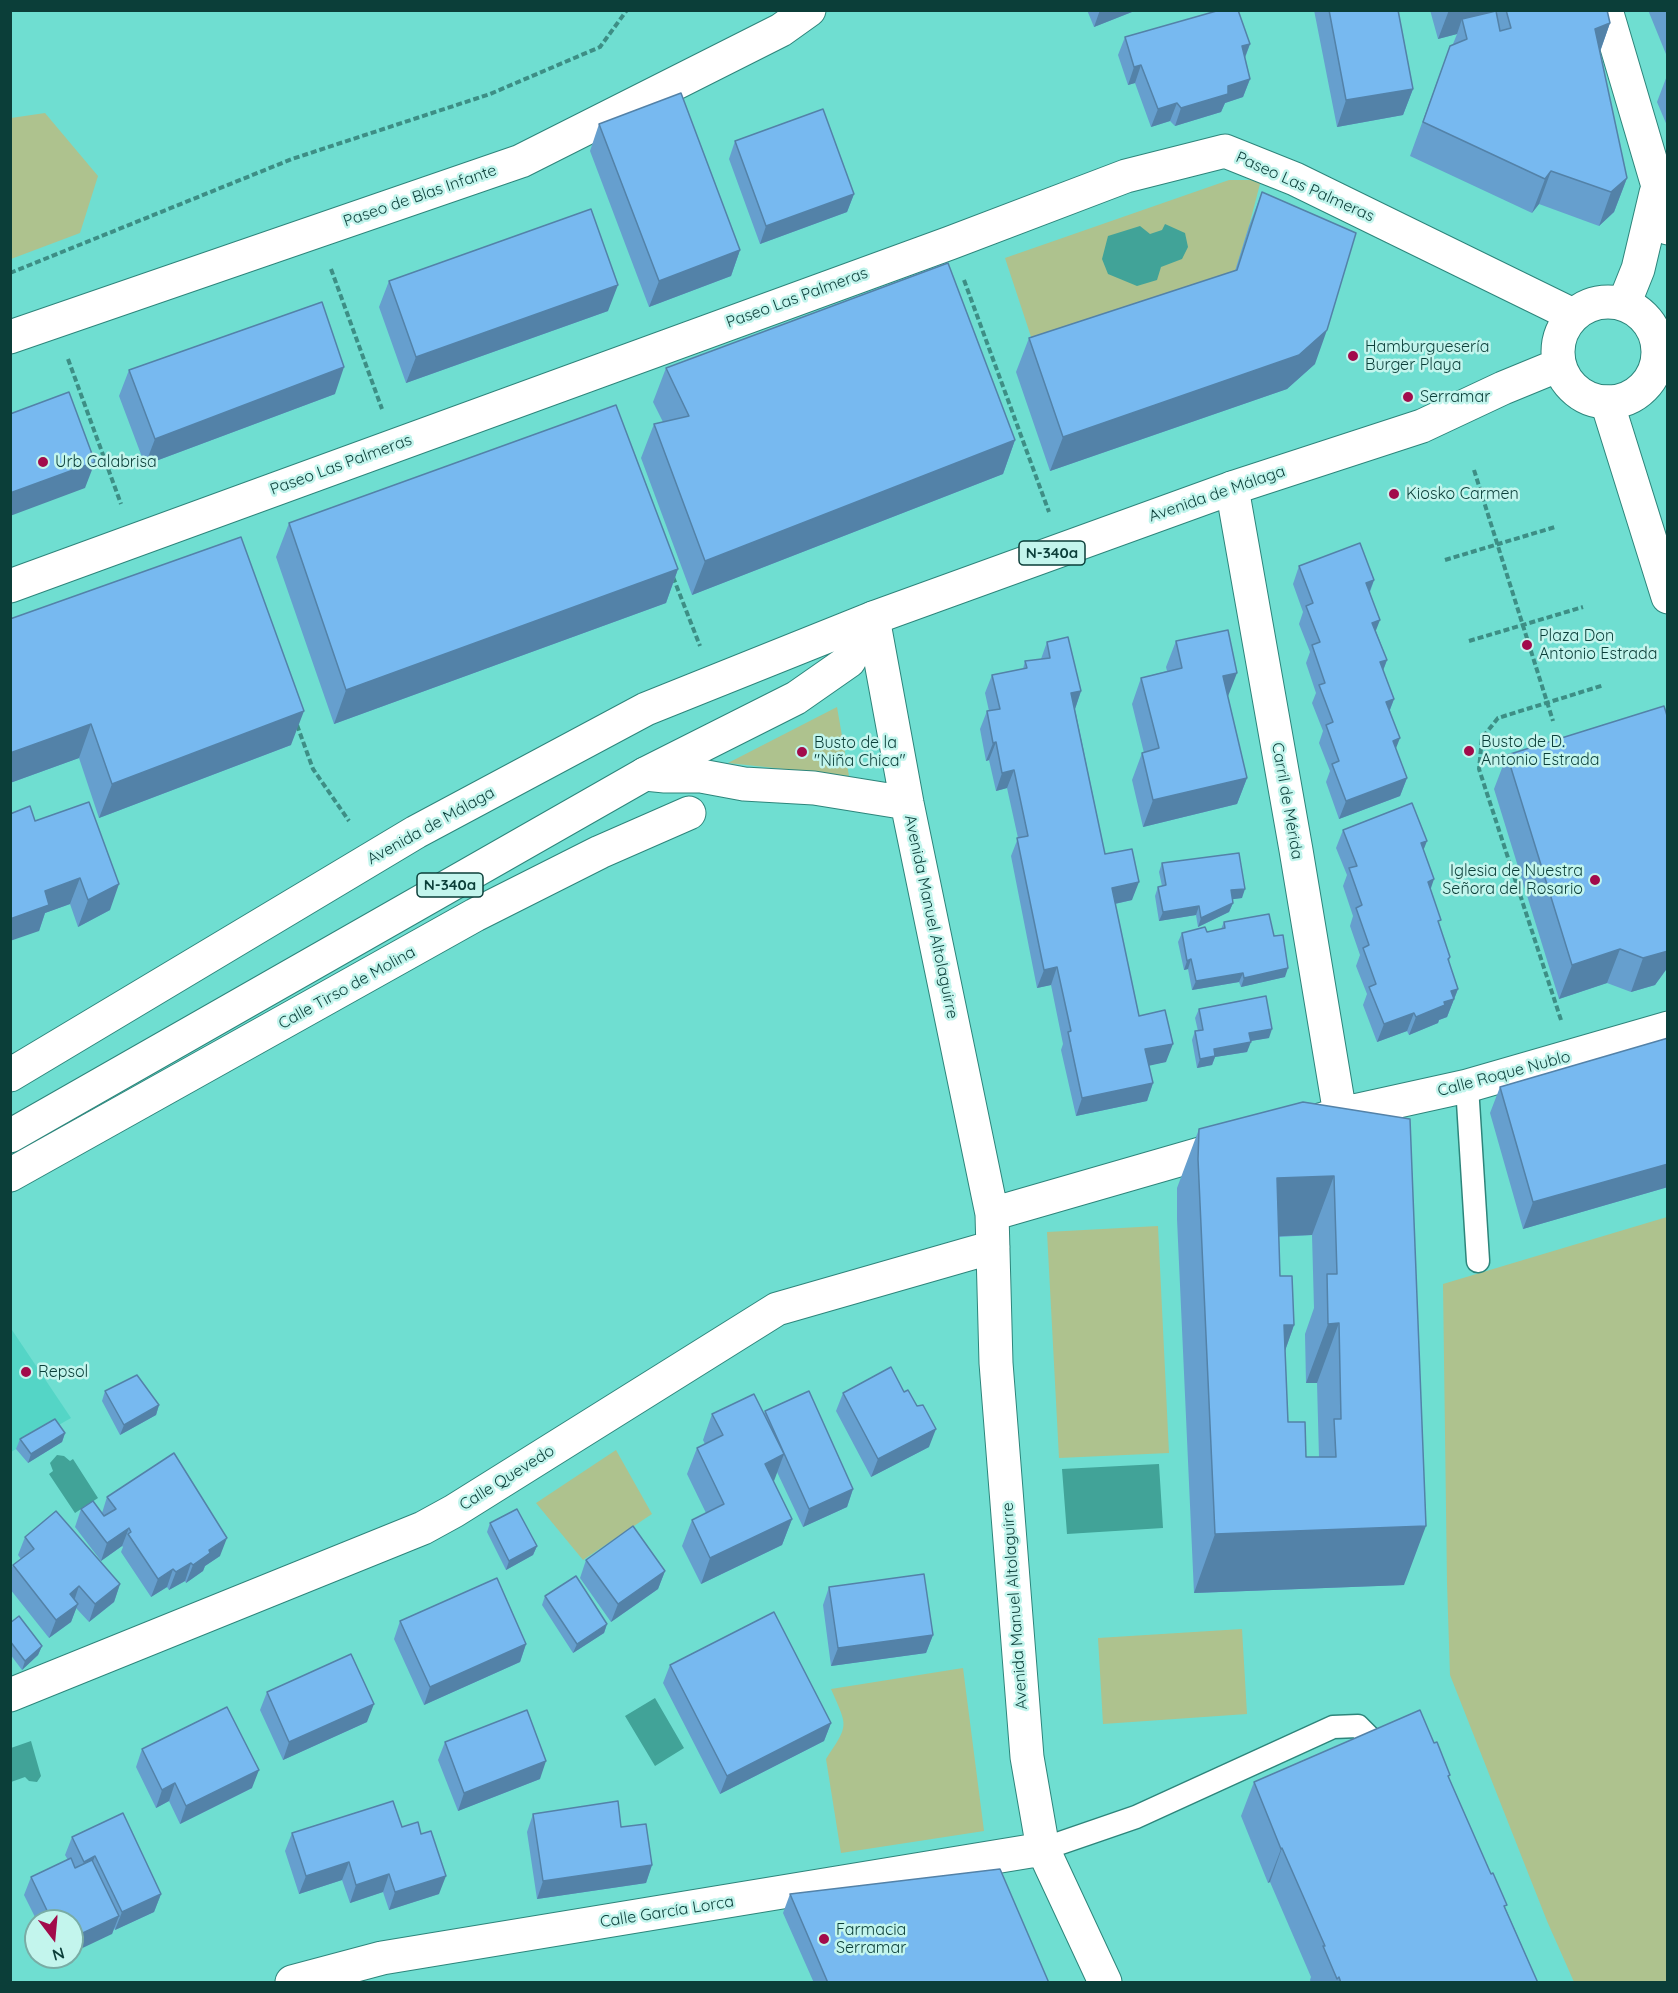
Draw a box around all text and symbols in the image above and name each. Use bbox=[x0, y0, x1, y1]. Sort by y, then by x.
street label: Paseo Las Palmeras bbox=[1233, 148, 1377, 226]
street label: Paseo de Blas Infante bbox=[341, 161, 499, 231]
street label: Paseo Las Palmeras bbox=[724, 263, 870, 333]
place label: Hamburguesería Burger Playa bbox=[1365, 337, 1489, 375]
marker: Hamburguesería Burger Playa bbox=[1346, 349, 1360, 363]
place label: Serramar bbox=[1420, 387, 1490, 407]
marker: Serramar bbox=[1401, 390, 1415, 404]
street label: Paseo Las Palmeras bbox=[268, 430, 414, 500]
place label: Urb Calabrisa bbox=[55, 452, 157, 472]
marker: Urb Calabrisa bbox=[36, 455, 50, 469]
street label: Avenida de Málaga bbox=[1146, 462, 1288, 526]
place label: Kiosko Carmen bbox=[1406, 484, 1519, 504]
marker: Kiosko Carmen bbox=[1387, 487, 1401, 501]
road number: N-340a bbox=[1019, 541, 1085, 565]
place label: Plaza Don Antonio Estrada bbox=[1539, 626, 1657, 664]
marker: Plaza Don Antonio Estrada bbox=[1520, 638, 1534, 652]
place label: Busto de D. Antonio Estrada bbox=[1481, 732, 1599, 770]
place label: Busto de la "Niña Chica" bbox=[814, 733, 906, 771]
street label: Carril de Mérida bbox=[1267, 741, 1307, 861]
marker: Busto de D. Antonio Estrada bbox=[1462, 744, 1476, 758]
marker: Busto de la "Niña Chica" bbox=[795, 745, 809, 759]
street label: Avenida de Málaga bbox=[364, 783, 498, 869]
street label: Avenida Manuel Altolaguirre bbox=[900, 813, 962, 1021]
place label: Iglesia de Nuestra Señora del Rosario bbox=[1442, 861, 1583, 899]
road number: N-340a bbox=[417, 873, 483, 897]
marker: Iglesia de Nuestra Señora del Rosario bbox=[1588, 873, 1602, 887]
street label: Calle Tirso de Molina bbox=[275, 942, 419, 1034]
street label: Calle Roque Nublo bbox=[1435, 1047, 1573, 1101]
place label: Repsol bbox=[38, 1362, 88, 1382]
marker: Repsol bbox=[19, 1365, 33, 1379]
street label: Calle Quevedo bbox=[456, 1441, 558, 1515]
street label: Avenida Manuel Altolaguirre bbox=[998, 1502, 1032, 1710]
street label: Calle García Lorca bbox=[599, 1892, 735, 1932]
north arrow bbox=[24, 1909, 84, 1969]
place label: Farmacia Serramar bbox=[836, 1920, 906, 1958]
marker: Farmacia Serramar bbox=[817, 1932, 831, 1946]
text: N bbox=[50, 1943, 67, 1966]

